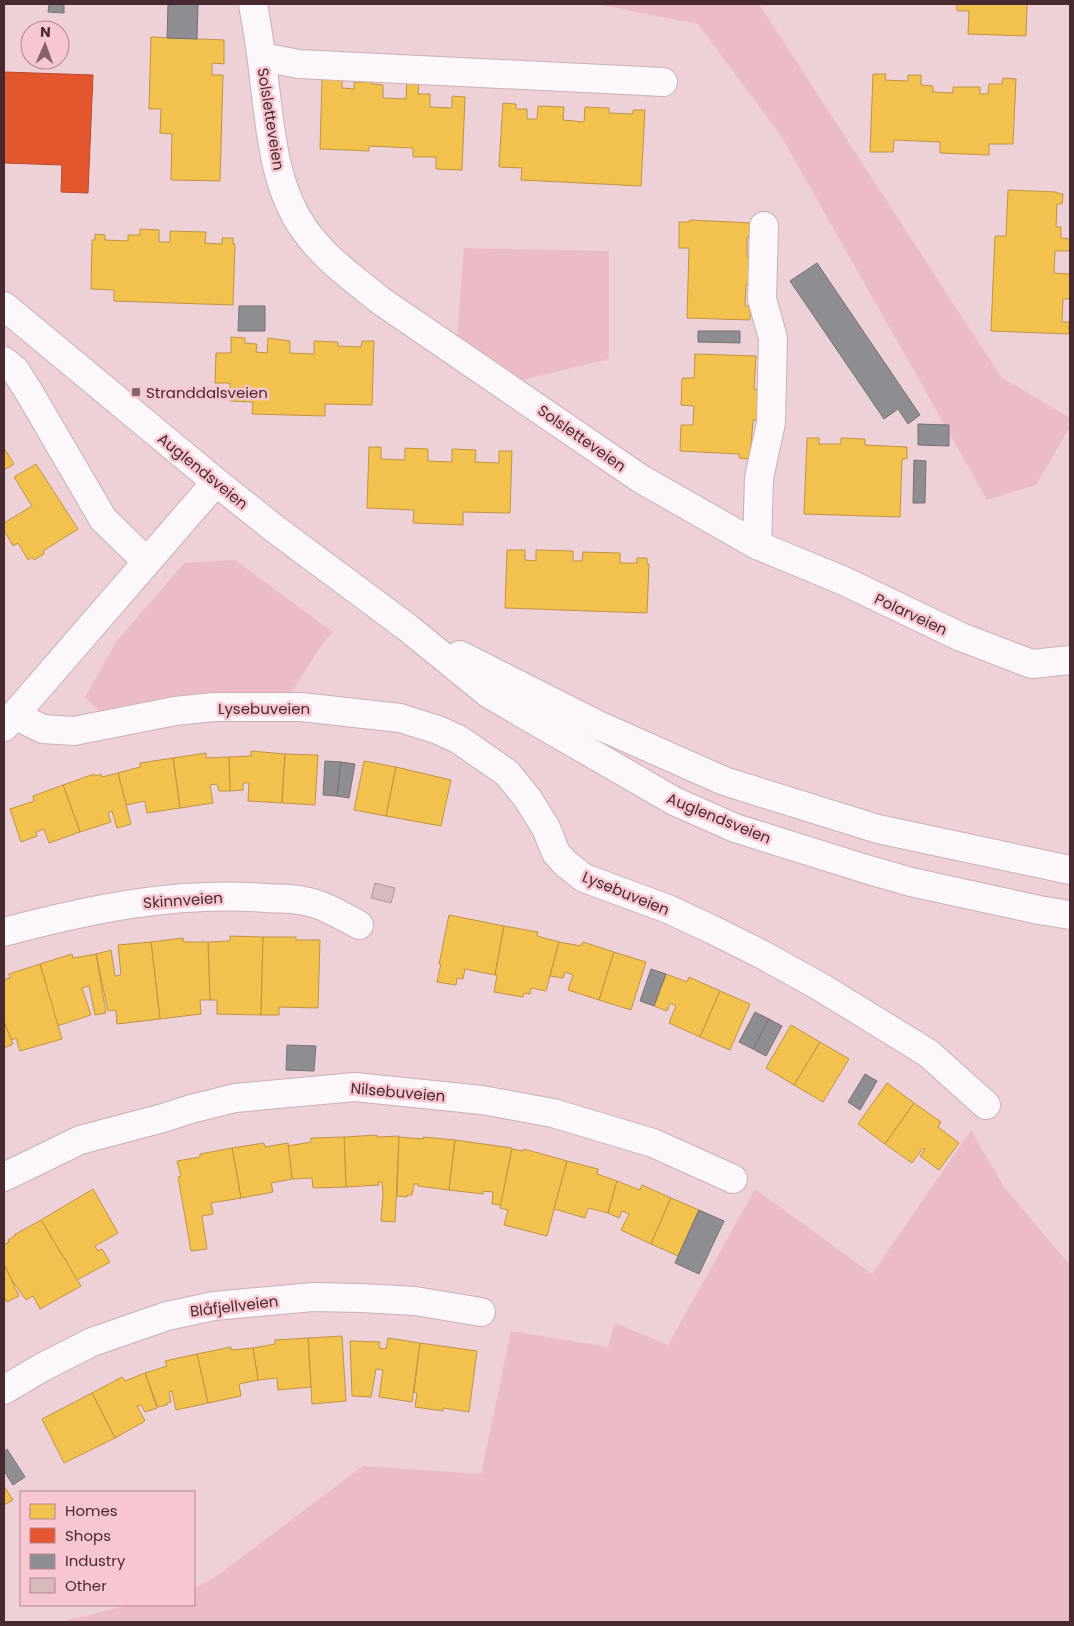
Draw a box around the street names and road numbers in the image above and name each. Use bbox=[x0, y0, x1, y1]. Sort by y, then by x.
street label: Solsletteveien bbox=[253, 66, 289, 172]
street label: Solsletteveien bbox=[534, 400, 630, 476]
street label: Auglendsveien bbox=[153, 428, 253, 514]
street label: Polarveien bbox=[871, 588, 951, 640]
street label: Lysebuveien bbox=[218, 698, 310, 719]
street label: Auglendsveien bbox=[664, 788, 774, 848]
street label: Lysebuveien bbox=[579, 866, 673, 920]
street label: Skinnveien bbox=[142, 887, 224, 913]
street label: Nilsebuveien bbox=[350, 1077, 446, 1107]
street label: Blåfjellveien bbox=[189, 1290, 279, 1322]

